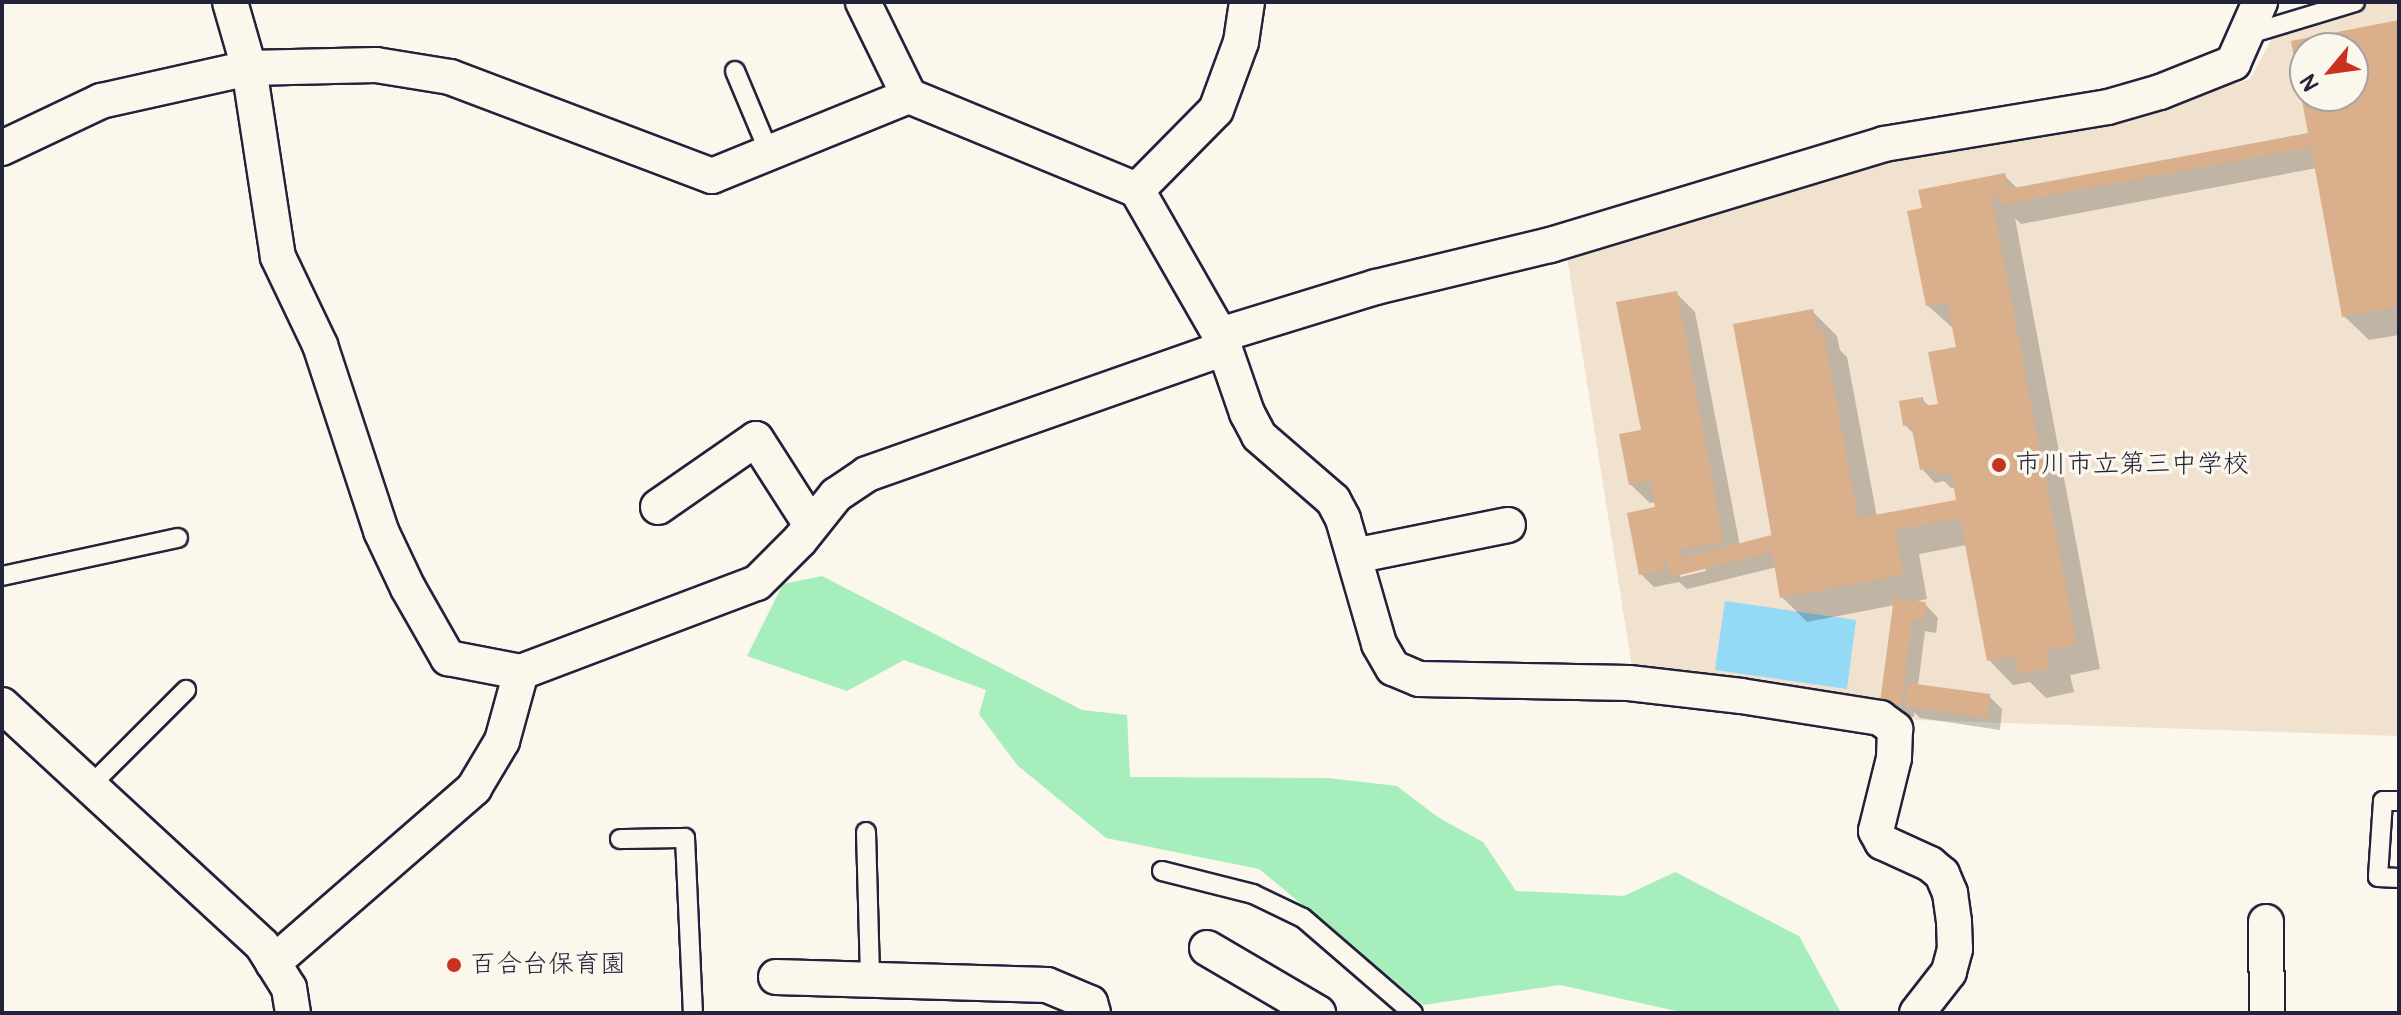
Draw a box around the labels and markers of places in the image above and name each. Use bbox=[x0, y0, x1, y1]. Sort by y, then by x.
place label: 市川市立第三中学校 bbox=[2015, 449, 2249, 481]
marker: 市川市立第三中学校 bbox=[1990, 456, 2008, 474]
place label: 百合台保育園 bbox=[470, 949, 626, 981]
marker: 百合台保育園 bbox=[445, 956, 463, 974]

